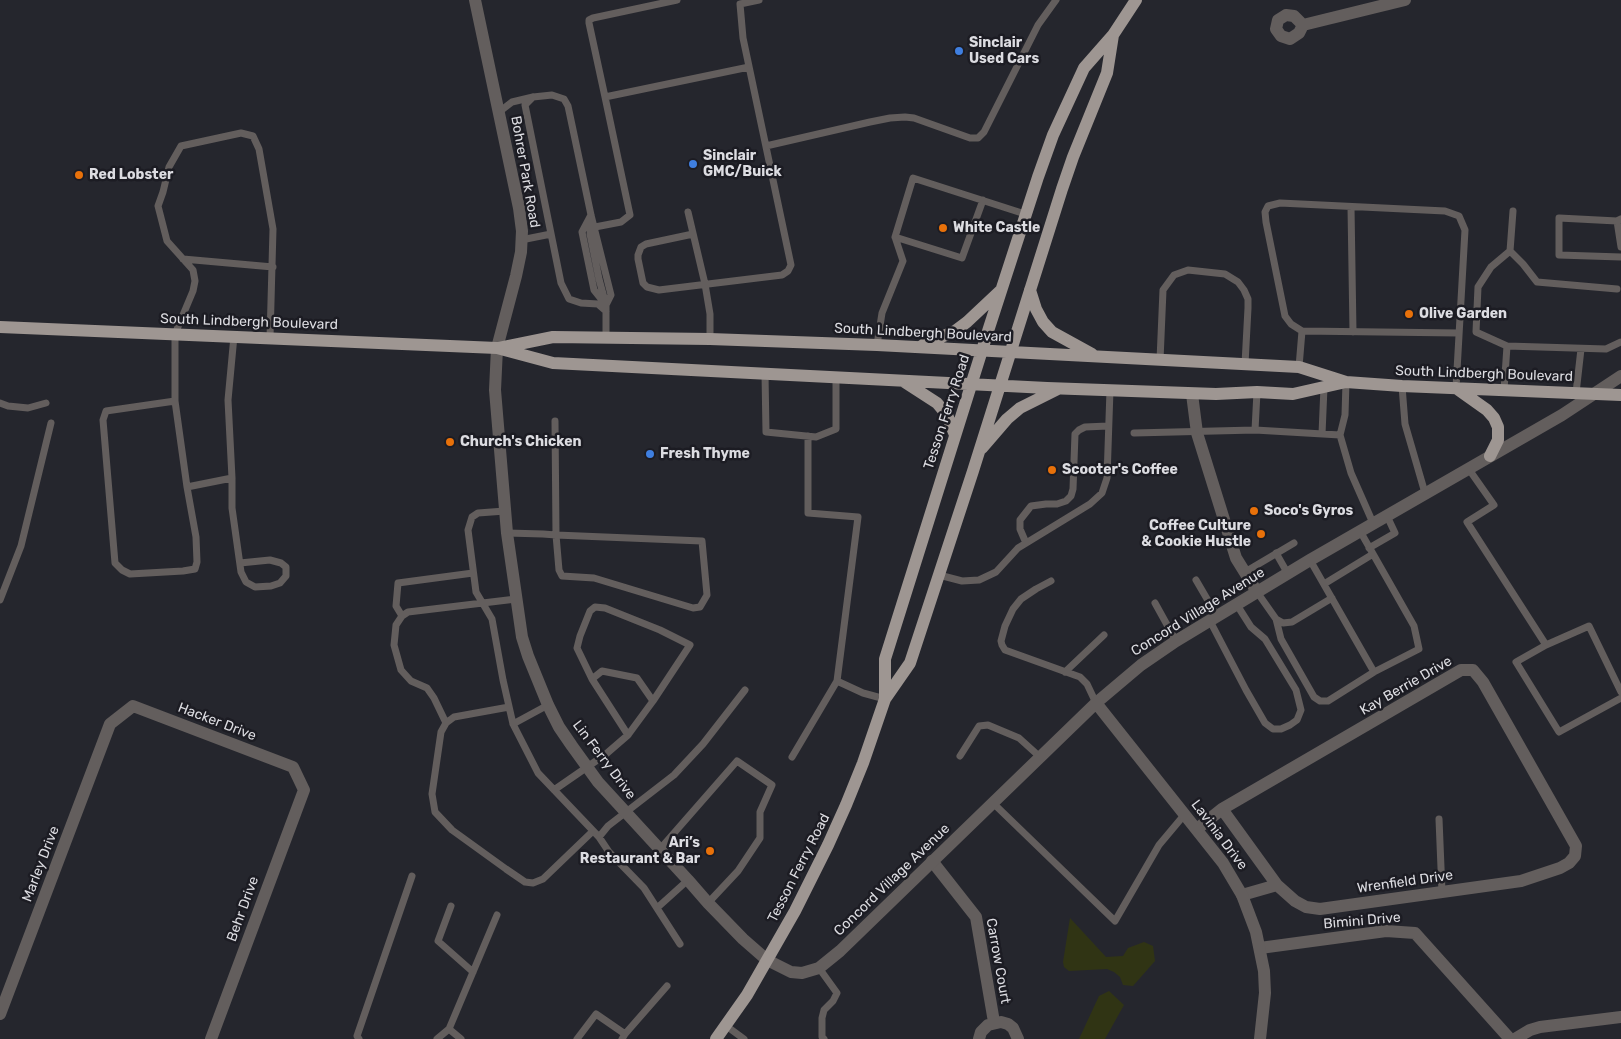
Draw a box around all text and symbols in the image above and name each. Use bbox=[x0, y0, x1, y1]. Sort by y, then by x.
place label: Sinclair Used Cars bbox=[969, 35, 1039, 68]
marker: Sinclair Used Cars bbox=[953, 45, 965, 57]
street label: Bohrer Park Road bbox=[507, 115, 543, 229]
place label: Sinclair GMC/Buick bbox=[703, 148, 782, 180]
marker: Sinclair GMC/Buick bbox=[687, 158, 699, 170]
place label: Red Lobster bbox=[89, 167, 173, 183]
marker: Red Lobster bbox=[73, 169, 85, 181]
place label: White Castle bbox=[953, 220, 1040, 236]
marker: White Castle bbox=[937, 222, 949, 234]
place label: Olive Garden bbox=[1419, 306, 1507, 322]
marker: Olive Garden bbox=[1403, 308, 1415, 320]
street label: South Lindbergh Boulevard bbox=[160, 311, 338, 333]
street label: South Lindbergh Boulevard bbox=[834, 320, 1012, 346]
street label: Tesson Ferry Road bbox=[921, 352, 973, 472]
street label: South Lindbergh Boulevard bbox=[1395, 363, 1573, 385]
place label: Church's Chicken bbox=[460, 434, 581, 450]
marker: Church's Chicken bbox=[444, 436, 456, 448]
place label: Fresh Thyme bbox=[660, 446, 750, 462]
marker: Fresh Thyme bbox=[644, 448, 656, 460]
place label: Scooter's Coffee bbox=[1062, 462, 1178, 478]
marker: Scooter's Coffee bbox=[1046, 464, 1058, 476]
place label: Soco's Gyros bbox=[1264, 503, 1353, 519]
marker: Soco's Gyros bbox=[1248, 505, 1260, 517]
place label: Coffee Culture & Cookie Hustle bbox=[1141, 518, 1251, 550]
marker: Coffee Culture & Cookie Hustle bbox=[1255, 528, 1267, 540]
street label: Concord Village Avenue bbox=[1128, 564, 1268, 660]
street label: Kay Berrie Drive bbox=[1357, 653, 1455, 719]
street label: Hacker Drive bbox=[175, 699, 259, 745]
street label: Lin Ferry Drive bbox=[569, 717, 639, 803]
street label: Lavinia Drive bbox=[1187, 797, 1251, 873]
street label: Tesson Ferry Road bbox=[764, 811, 834, 925]
street label: Concord Village Avenue bbox=[831, 820, 953, 940]
street label: Marley Drive bbox=[19, 824, 63, 904]
place label: Ari’s Restaurant & Bar bbox=[580, 835, 700, 868]
marker: Ari’s Restaurant & Bar bbox=[704, 845, 716, 857]
street label: Wrenfield Drive bbox=[1356, 867, 1454, 897]
street label: Behr Drive bbox=[223, 874, 263, 944]
street label: Bimini Drive bbox=[1323, 909, 1401, 933]
street label: Carrow Court bbox=[982, 917, 1014, 1005]

